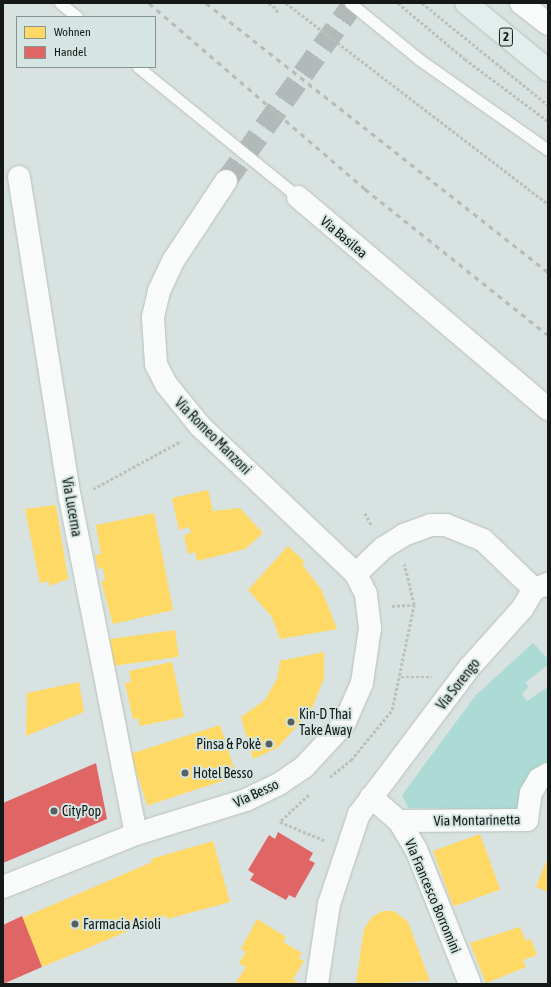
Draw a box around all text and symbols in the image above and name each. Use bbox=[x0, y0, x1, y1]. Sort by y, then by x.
legend bbox=[16, 16, 156, 68]
text: Wohnen bbox=[54, 25, 91, 39]
road number: 2 bbox=[498, 26, 514, 48]
text: Handel bbox=[54, 45, 87, 59]
street label: Via Basilea bbox=[317, 212, 371, 262]
street label: Via Romeo Manzoni bbox=[171, 394, 255, 478]
street label: Via Lucerna bbox=[59, 476, 85, 538]
street label: Via Sorengo bbox=[433, 655, 483, 713]
place label: Kin-D Thai Take Away bbox=[299, 706, 352, 738]
marker: Kin-D Thai Take Away bbox=[286, 717, 296, 727]
place label: Pinsa & Pokè bbox=[196, 736, 261, 752]
marker: Pinsa & Pokè bbox=[264, 739, 274, 749]
place label: Hotel Besso bbox=[193, 765, 253, 781]
marker: Hotel Besso bbox=[180, 768, 190, 778]
street label: Via Besso bbox=[231, 775, 281, 811]
place label: CityPop bbox=[62, 803, 101, 819]
marker: CityPop bbox=[49, 806, 59, 816]
street label: Via Montarinetta bbox=[433, 811, 521, 829]
street label: Via Francesco Borromini bbox=[401, 836, 465, 956]
place label: Farmacia Asioli bbox=[83, 916, 161, 932]
marker: Farmacia Asioli bbox=[70, 919, 80, 929]

